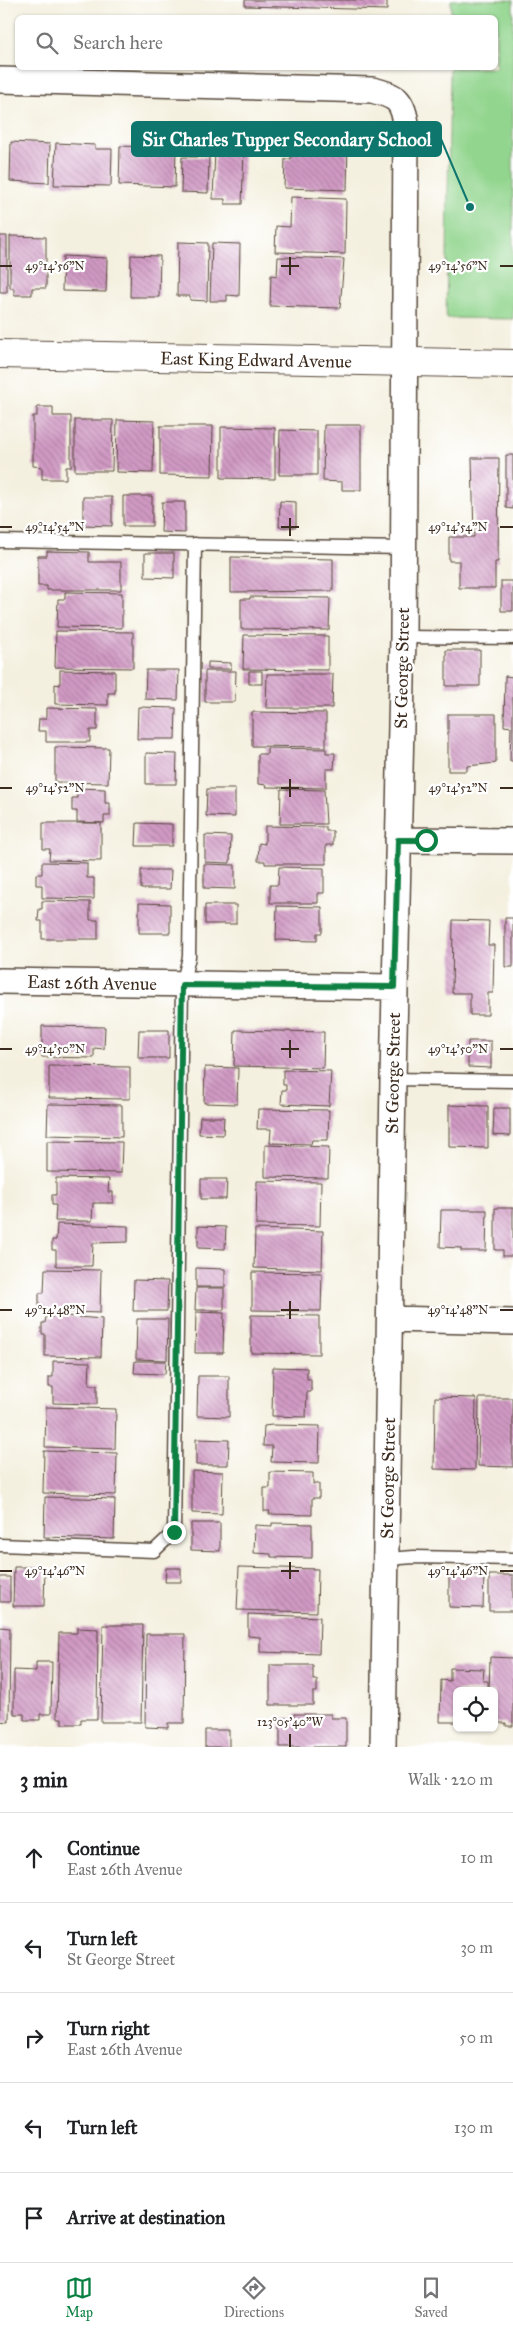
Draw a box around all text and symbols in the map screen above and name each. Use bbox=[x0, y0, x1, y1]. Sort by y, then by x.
search box bbox=[15, 15, 498, 70]
icon: search bbox=[33, 29, 61, 57]
text: Search here bbox=[73, 31, 163, 54]
callout: Sir Charles Tupper Secondary School bbox=[132, 122, 441, 156]
text: Sir Charles Tupper Secondary School bbox=[142, 128, 433, 152]
text: 49°14'56"N bbox=[25, 259, 85, 273]
text: 49°14'56"N bbox=[428, 259, 488, 273]
street label: East King Edward Avenue bbox=[160, 347, 352, 374]
text: 49°14'54"N bbox=[25, 520, 85, 534]
text: 49°14'54"N bbox=[428, 520, 488, 534]
street label: St George Street bbox=[390, 606, 415, 729]
text: 49°14'52"N bbox=[25, 781, 85, 795]
text: 49°14'52"N bbox=[428, 781, 488, 795]
route start bbox=[415, 829, 438, 852]
street label: East 26th Avenue bbox=[27, 971, 157, 995]
street label: St George Street bbox=[381, 1011, 406, 1134]
text: 49°14'50"N bbox=[25, 1042, 85, 1056]
text: 49°14'50"N bbox=[428, 1042, 488, 1056]
text: 49°14'48"N bbox=[25, 1303, 85, 1317]
text: 49°14'48"N bbox=[428, 1303, 488, 1317]
street label: St George Street bbox=[376, 1416, 401, 1539]
route end bbox=[163, 1521, 186, 1544]
text: 49°14'46"N bbox=[25, 1564, 85, 1578]
text: 49°14'46"N bbox=[428, 1564, 488, 1578]
map controls bbox=[453, 1687, 498, 1732]
button: locate bbox=[453, 1687, 498, 1732]
text: 123°05'40"W bbox=[257, 1715, 324, 1729]
text: 3 min bbox=[20, 1767, 68, 1793]
text: Walk · 220 m bbox=[408, 1770, 493, 1789]
text: Continue bbox=[67, 1837, 140, 1860]
icon: ahead bbox=[20, 1844, 48, 1872]
text: 10 m bbox=[461, 1848, 493, 1867]
text: East 26th Avenue bbox=[67, 1860, 182, 1879]
text: Turn left bbox=[67, 1927, 137, 1950]
icon: left bbox=[20, 1934, 48, 1962]
text: 30 m bbox=[460, 1938, 493, 1957]
text: St George Street bbox=[67, 1950, 175, 1969]
text: Turn right bbox=[67, 2017, 150, 2040]
icon: right bbox=[20, 2024, 48, 2052]
text: 50 m bbox=[459, 2028, 493, 2047]
text: East 26th Avenue bbox=[67, 2040, 182, 2059]
icon: left bbox=[20, 2114, 48, 2142]
text: Turn left bbox=[67, 2116, 137, 2139]
text: 130 m bbox=[454, 2118, 493, 2137]
icon: arrive bbox=[20, 2204, 48, 2232]
text: Arrive at destination bbox=[67, 2206, 225, 2229]
tab: Map bbox=[65, 2274, 93, 2321]
tab: Directions bbox=[224, 2274, 284, 2321]
tab: Saved bbox=[415, 2274, 448, 2321]

